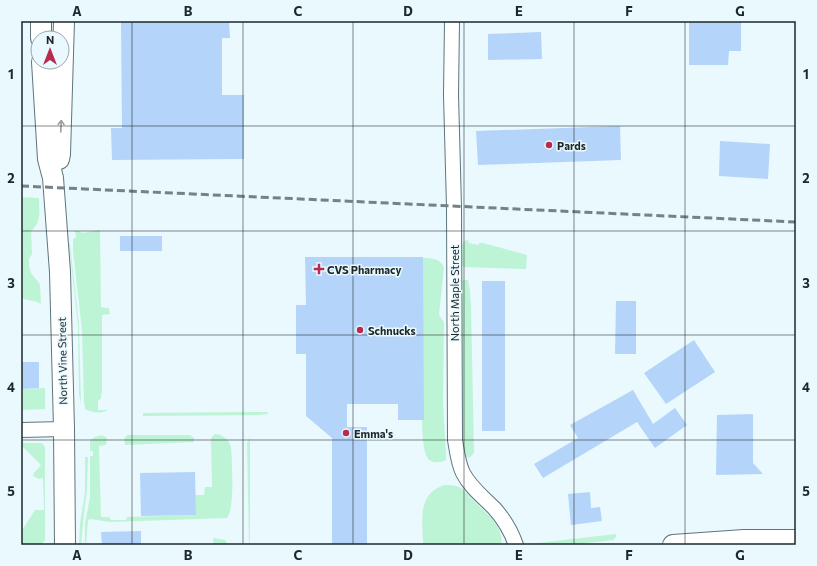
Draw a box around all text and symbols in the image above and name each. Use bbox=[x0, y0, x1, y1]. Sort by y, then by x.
text: A bbox=[72, 3, 82, 19]
text: B bbox=[184, 3, 193, 19]
text: C bbox=[294, 3, 303, 19]
text: D bbox=[403, 3, 413, 19]
text: E bbox=[515, 3, 523, 19]
text: F bbox=[625, 3, 633, 19]
text: G bbox=[735, 3, 745, 19]
north arrow bbox=[30, 30, 70, 70]
text: N bbox=[46, 33, 54, 46]
text: 1 bbox=[8, 66, 14, 82]
text: 1 bbox=[803, 66, 809, 82]
one-way arrow bbox=[57, 120, 65, 133]
place label: Pards bbox=[557, 139, 586, 152]
marker: Pards bbox=[544, 140, 554, 150]
text: 2 bbox=[7, 170, 15, 186]
text: 2 bbox=[802, 170, 810, 186]
street label: North Maple Street bbox=[448, 244, 461, 341]
place label: CVS Pharmacy bbox=[327, 263, 401, 276]
marker: CVS Pharmacy bbox=[314, 264, 324, 274]
text: 3 bbox=[7, 275, 15, 291]
text: 3 bbox=[802, 275, 810, 291]
street label: North Vine Street bbox=[55, 316, 69, 405]
place label: Schnucks bbox=[368, 324, 416, 337]
marker: Schnucks bbox=[355, 325, 365, 335]
text: 4 bbox=[7, 379, 15, 395]
text: 4 bbox=[802, 379, 810, 395]
place label: Emma's bbox=[354, 427, 393, 440]
marker: Emma's bbox=[341, 428, 351, 438]
text: 5 bbox=[7, 483, 15, 499]
text: 5 bbox=[802, 483, 810, 499]
text: A bbox=[72, 547, 82, 563]
text: B bbox=[184, 547, 193, 563]
text: C bbox=[294, 547, 303, 563]
text: D bbox=[403, 547, 413, 563]
text: E bbox=[515, 547, 523, 563]
text: F bbox=[625, 547, 633, 563]
text: G bbox=[735, 547, 745, 563]

